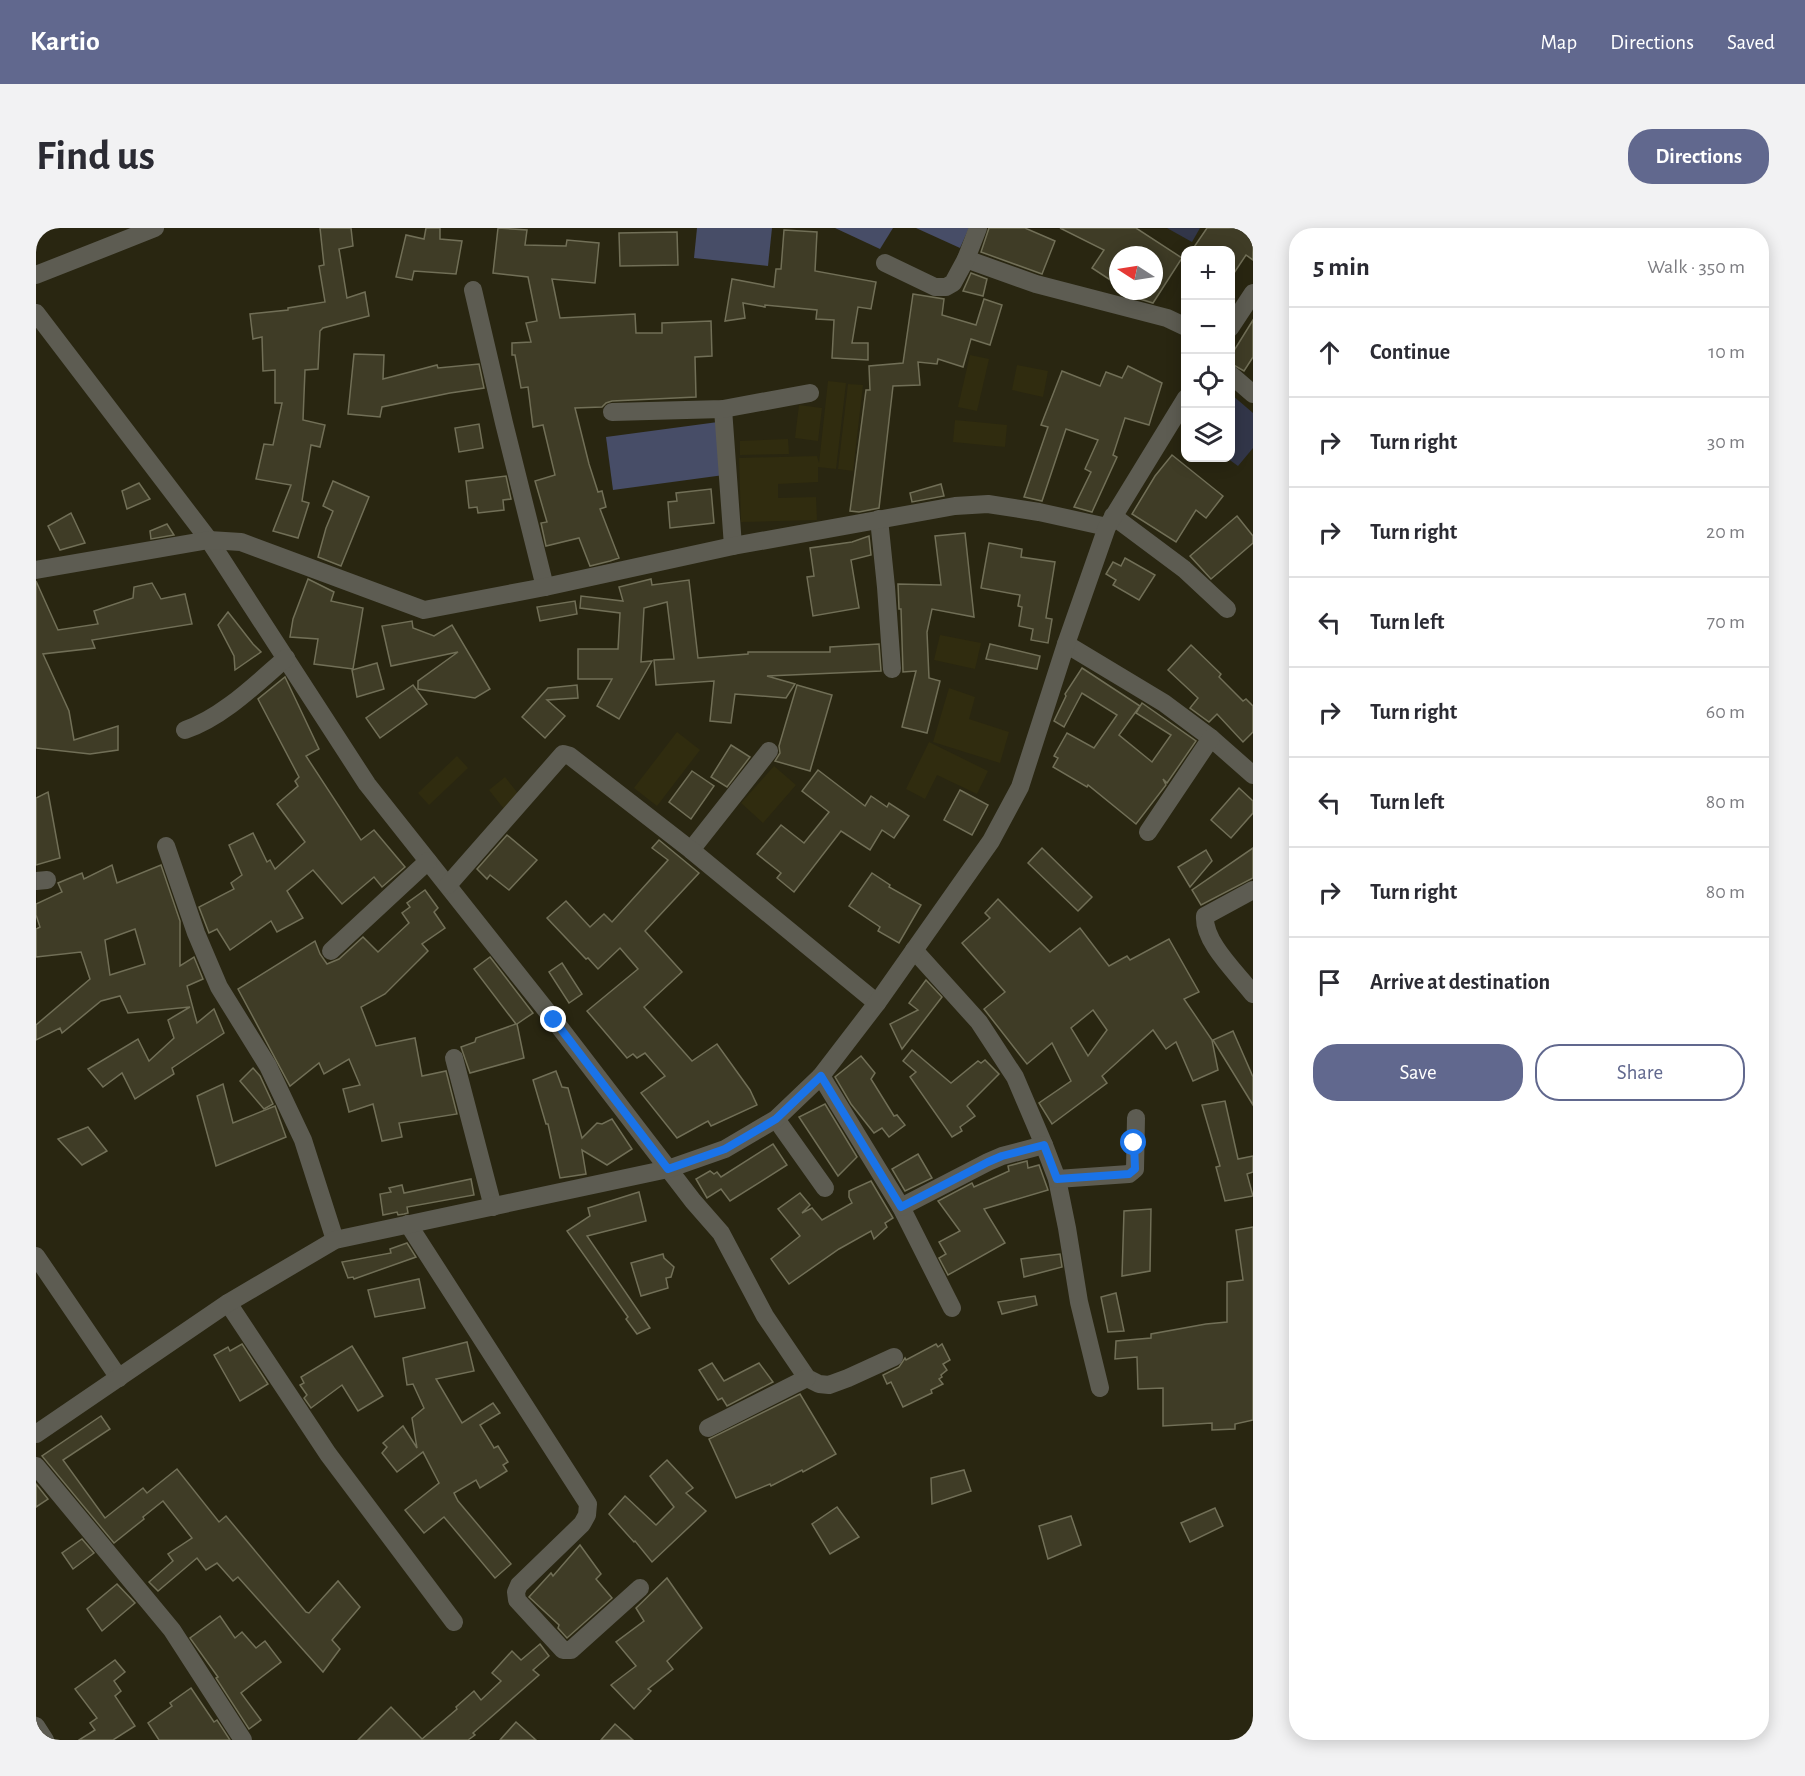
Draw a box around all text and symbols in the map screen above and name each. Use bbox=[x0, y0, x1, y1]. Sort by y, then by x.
text: Kartio bbox=[30, 28, 100, 56]
text: Map bbox=[1541, 32, 1577, 53]
text: Directions bbox=[1610, 32, 1694, 53]
text: Saved bbox=[1727, 32, 1775, 53]
button: Directions bbox=[1628, 129, 1769, 184]
text: Find us bbox=[36, 135, 155, 177]
north arrow bbox=[1109, 246, 1163, 300]
map controls bbox=[1181, 246, 1235, 462]
button: + bbox=[1181, 246, 1235, 300]
text: 5 min bbox=[1313, 254, 1370, 280]
text: Walk · 350 m bbox=[1647, 257, 1745, 277]
button: − bbox=[1181, 300, 1235, 354]
icon: ahead bbox=[1313, 336, 1346, 369]
text: Continue bbox=[1370, 341, 1450, 363]
text: 10 m bbox=[1708, 342, 1745, 362]
button: locate bbox=[1181, 354, 1235, 408]
button: layers bbox=[1181, 408, 1235, 462]
icon: right bbox=[1313, 426, 1346, 459]
text: Turn right bbox=[1370, 431, 1457, 453]
text: 30 m bbox=[1707, 432, 1745, 452]
icon: right bbox=[1313, 516, 1346, 549]
text: Turn right bbox=[1370, 521, 1457, 543]
text: 20 m bbox=[1706, 522, 1745, 542]
icon: left bbox=[1313, 606, 1346, 639]
text: Turn left bbox=[1370, 611, 1444, 633]
text: 70 m bbox=[1707, 612, 1745, 632]
icon: right bbox=[1313, 696, 1346, 729]
text: Turn right bbox=[1370, 701, 1457, 723]
text: 60 m bbox=[1706, 702, 1745, 722]
icon: left bbox=[1313, 786, 1346, 819]
text: Turn left bbox=[1370, 791, 1444, 813]
text: 80 m bbox=[1706, 792, 1745, 812]
icon: right bbox=[1313, 876, 1346, 909]
text: Turn right bbox=[1370, 881, 1457, 903]
text: 80 m bbox=[1706, 882, 1745, 902]
icon: arrive bbox=[1313, 966, 1346, 999]
text: Arrive at destination bbox=[1370, 971, 1550, 993]
route end bbox=[540, 1006, 566, 1032]
button: Save bbox=[1313, 1044, 1523, 1101]
button: Share bbox=[1535, 1044, 1745, 1101]
route start bbox=[1120, 1129, 1146, 1155]

